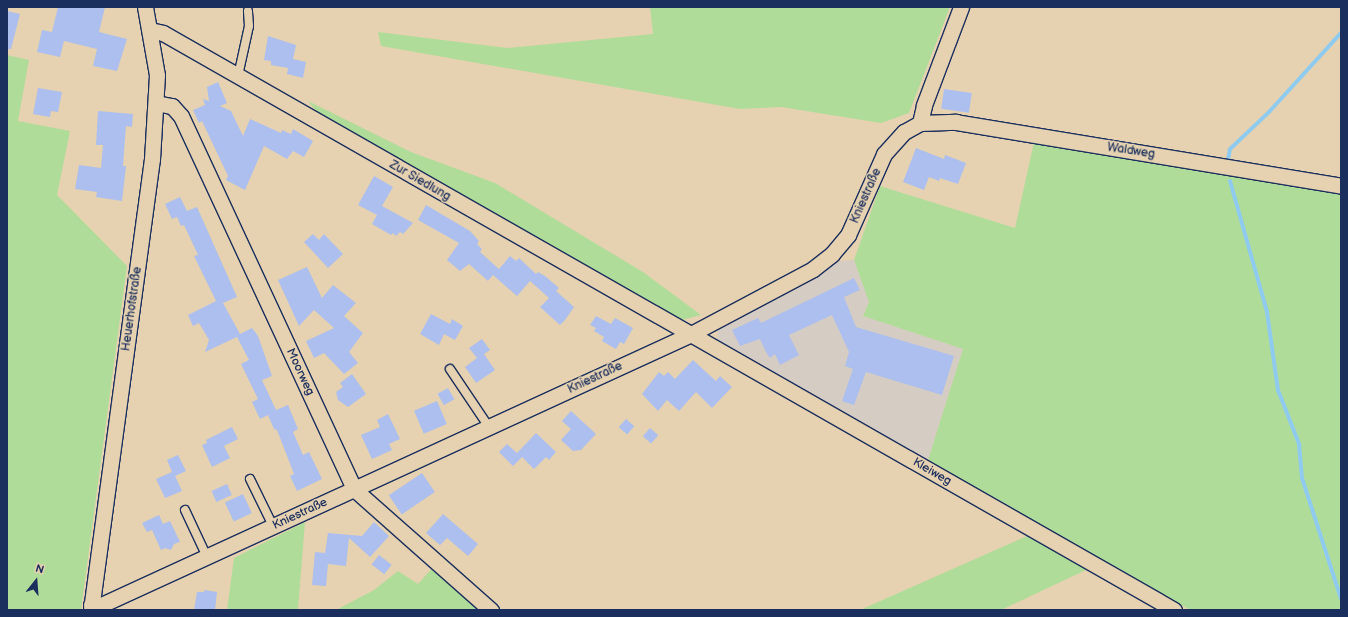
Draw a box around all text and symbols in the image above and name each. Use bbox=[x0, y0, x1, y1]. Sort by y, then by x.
street label: Waldweg bbox=[1106, 140, 1156, 162]
street label: Zur Siedlung bbox=[387, 158, 453, 204]
street label: Kniestraße bbox=[847, 166, 885, 226]
street label: Heuerhofstraße bbox=[119, 266, 145, 352]
street label: Moorweg bbox=[283, 346, 317, 398]
street label: Kniestraße bbox=[565, 359, 625, 397]
street label: Kleiweg bbox=[910, 455, 954, 489]
street label: Kniestraße bbox=[270, 495, 330, 533]
north arrow bbox=[16, 561, 56, 601]
text: N bbox=[34, 562, 45, 576]

